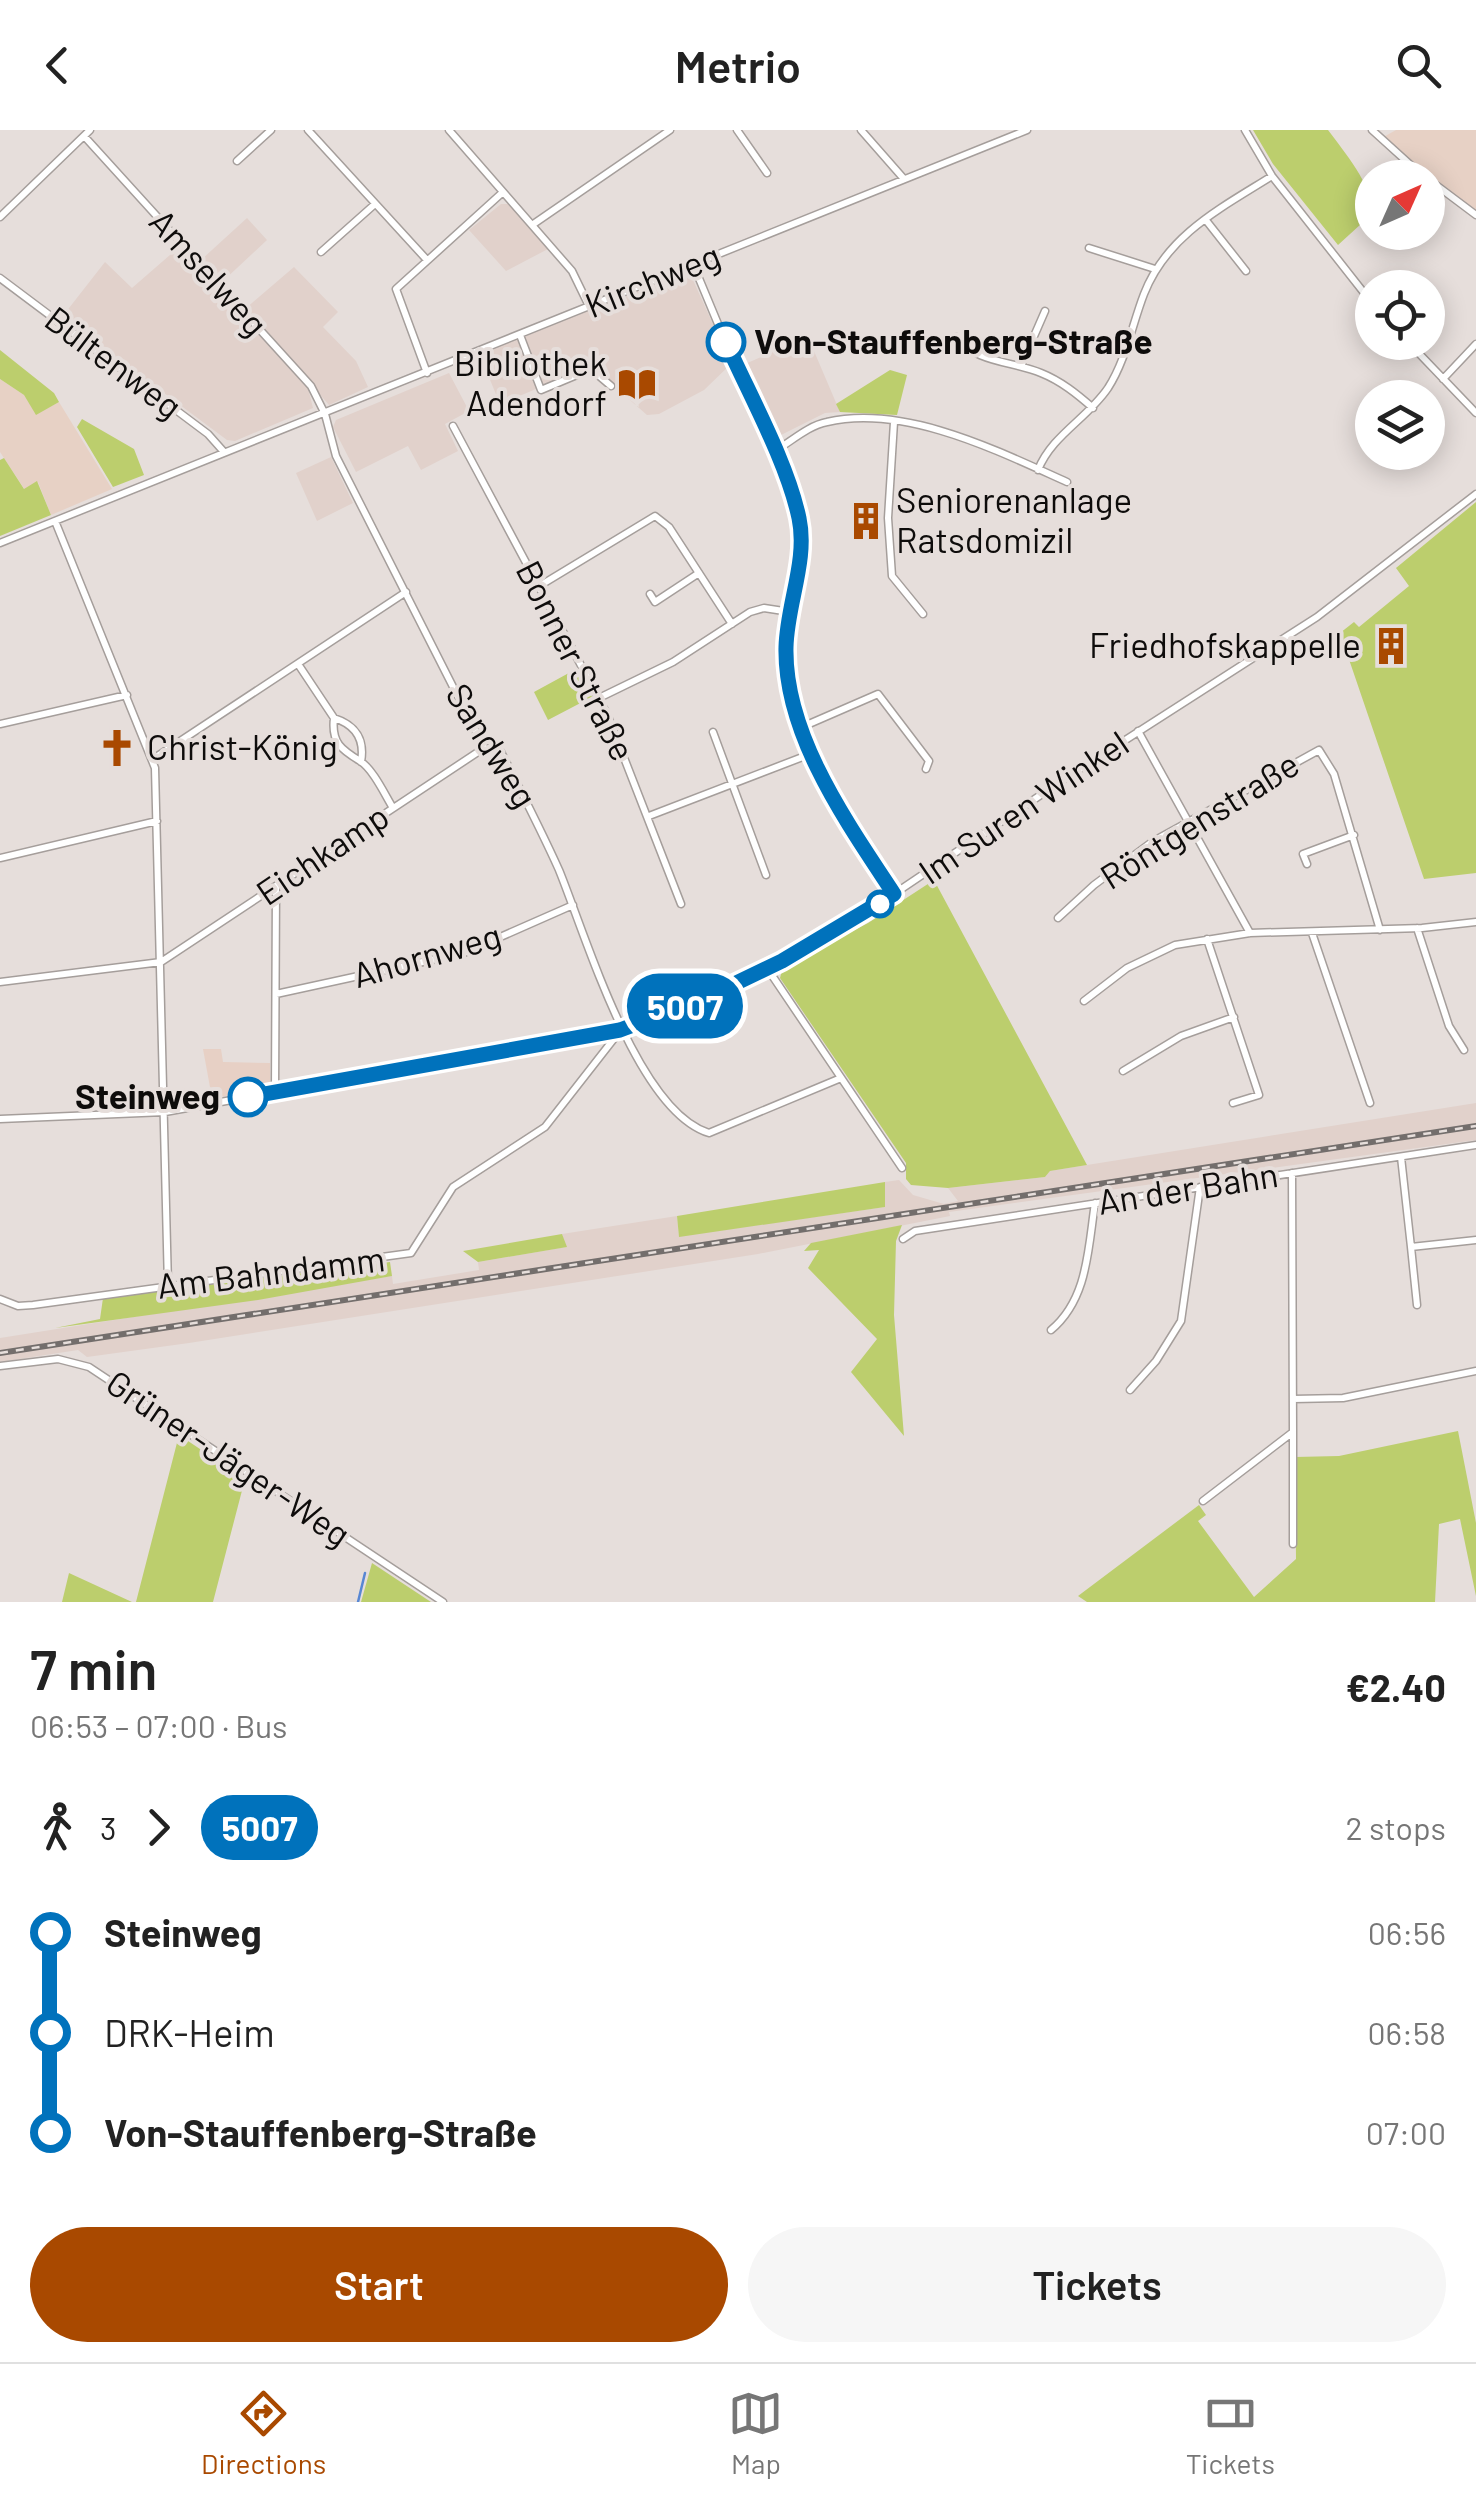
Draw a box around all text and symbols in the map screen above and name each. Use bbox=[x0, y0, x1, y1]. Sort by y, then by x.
icon: back bbox=[30, 38, 85, 93]
text: Metrio bbox=[675, 38, 801, 92]
icon: search bbox=[1391, 38, 1446, 93]
north arrow bbox=[1355, 160, 1445, 250]
map controls bbox=[1355, 160, 1445, 470]
street label: Amselweg bbox=[142, 200, 277, 344]
street label: Kirchweg bbox=[579, 233, 726, 325]
button: locate bbox=[1355, 270, 1445, 360]
street label: Bültenweg bbox=[38, 297, 191, 426]
place label: Von-Stauffenberg-Straße bbox=[754, 319, 1153, 361]
marker: Von-Stauffenberg-Straße bbox=[707, 323, 745, 361]
place label: Bibliothek Adendorf bbox=[454, 341, 607, 423]
library icon: Bibliothek Adendorf bbox=[616, 363, 658, 405]
button: layers bbox=[1355, 380, 1445, 470]
place label: Seniorenanlage Ratsdomizil bbox=[896, 478, 1132, 560]
building icon: Seniorenanlage Ratsdomizil bbox=[845, 500, 887, 542]
street label: Bonner Straße bbox=[508, 553, 645, 767]
place label: Friedhofskappelle bbox=[1089, 623, 1361, 665]
building icon: Friedhofskappelle bbox=[1370, 625, 1412, 667]
street label: Sandweg bbox=[438, 675, 547, 815]
street label: Im Suren Winkel bbox=[910, 721, 1136, 892]
place label: Christ-König bbox=[147, 725, 338, 767]
church icon: Christ-König bbox=[96, 727, 138, 769]
street label: Röntgenstraße bbox=[1092, 742, 1306, 897]
street label: Eichkamp bbox=[248, 794, 396, 913]
unlabelled marker bbox=[867, 891, 893, 917]
street label: Ahornweg bbox=[347, 913, 505, 995]
line badge: 5007 bbox=[615, 974, 755, 1038]
text: 5007 bbox=[647, 985, 723, 1027]
place label: Steinweg bbox=[75, 1074, 220, 1116]
marker: Steinweg bbox=[229, 1078, 267, 1116]
street label: An der Bahn bbox=[1095, 1152, 1281, 1222]
street label: Am Bahndamm bbox=[154, 1236, 387, 1306]
street label: Grüner-Jäger-Weg bbox=[99, 1360, 359, 1554]
text: 7 min bbox=[30, 1635, 157, 1701]
text: €2.40 bbox=[1346, 1664, 1446, 1710]
text: 06:53 – 07:00 · Bus bbox=[30, 1706, 287, 1744]
icon: walk bbox=[30, 1800, 85, 1855]
icon: forward bbox=[131, 1800, 186, 1855]
text: 5007 bbox=[221, 1806, 298, 1848]
text: 3 bbox=[100, 1808, 116, 1846]
text: 2 stops bbox=[1345, 1808, 1446, 1846]
text: Steinweg bbox=[104, 1909, 262, 1955]
text: 06:56 bbox=[1368, 1913, 1446, 1951]
text: DRK-Heim bbox=[104, 2009, 275, 2055]
text: 06:58 bbox=[1367, 2013, 1446, 2051]
text: Von-Stauffenberg-Straße bbox=[104, 2109, 537, 2155]
text: 07:00 bbox=[1366, 2113, 1446, 2151]
button: Start bbox=[30, 2227, 728, 2342]
button: Tickets bbox=[748, 2227, 1446, 2342]
tab: Directions bbox=[201, 2386, 326, 2480]
tab: Map bbox=[728, 2386, 783, 2480]
tab: Tickets bbox=[1186, 2386, 1275, 2480]

